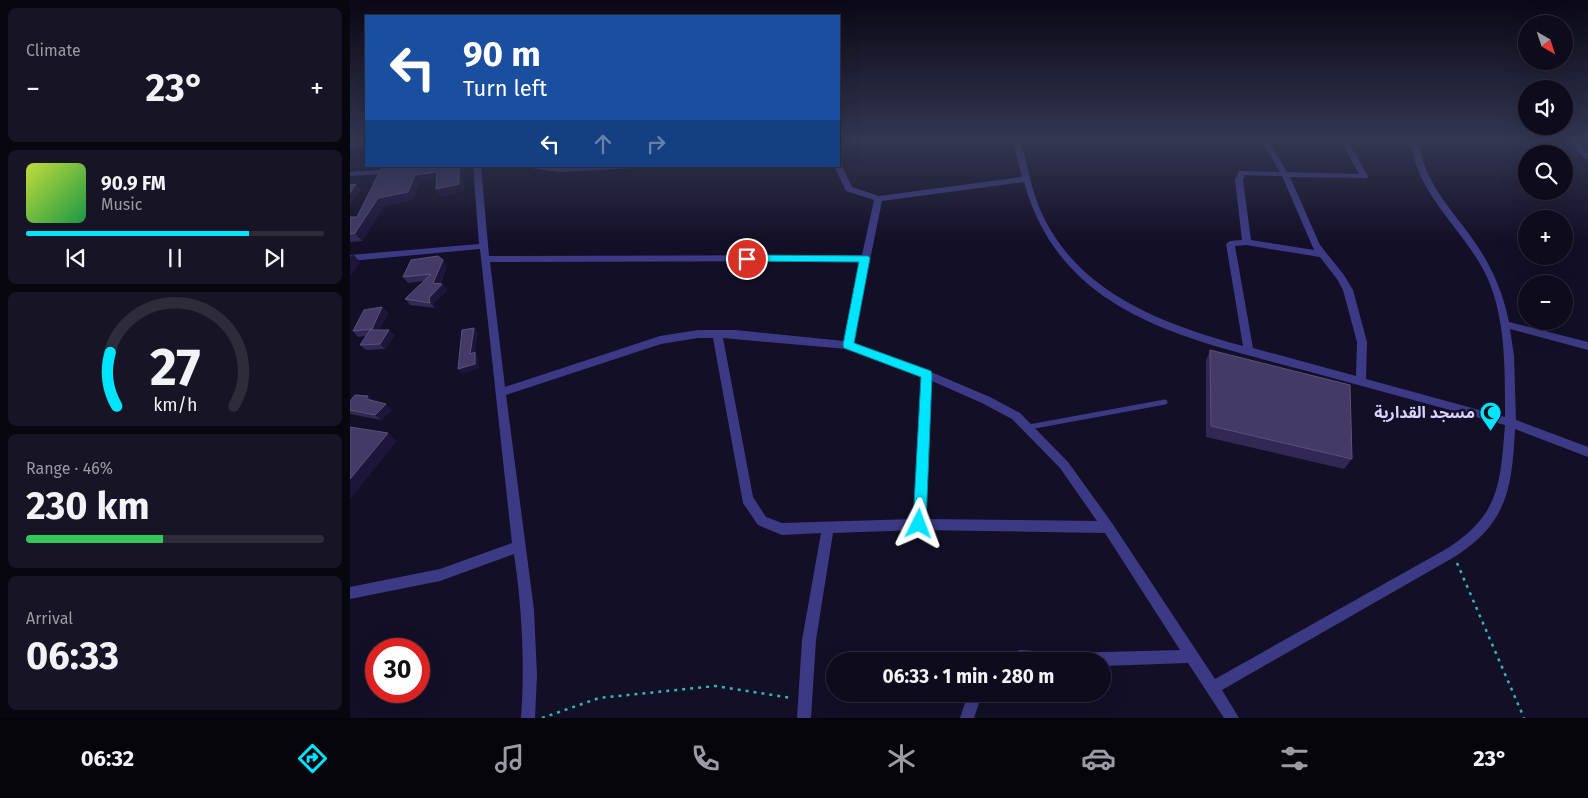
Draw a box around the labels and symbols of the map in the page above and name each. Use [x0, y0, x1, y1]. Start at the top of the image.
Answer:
north arrow [1518, 15, 1572, 70]
pin [726, 238, 768, 280]
mosque icon: مسجد القدارية [1479, 400, 1503, 431]
place label: مسجد القدارية [1374, 403, 1475, 422]
position arrow [892, 497, 944, 549]
speed limit sign: 30 [365, 638, 430, 703]

